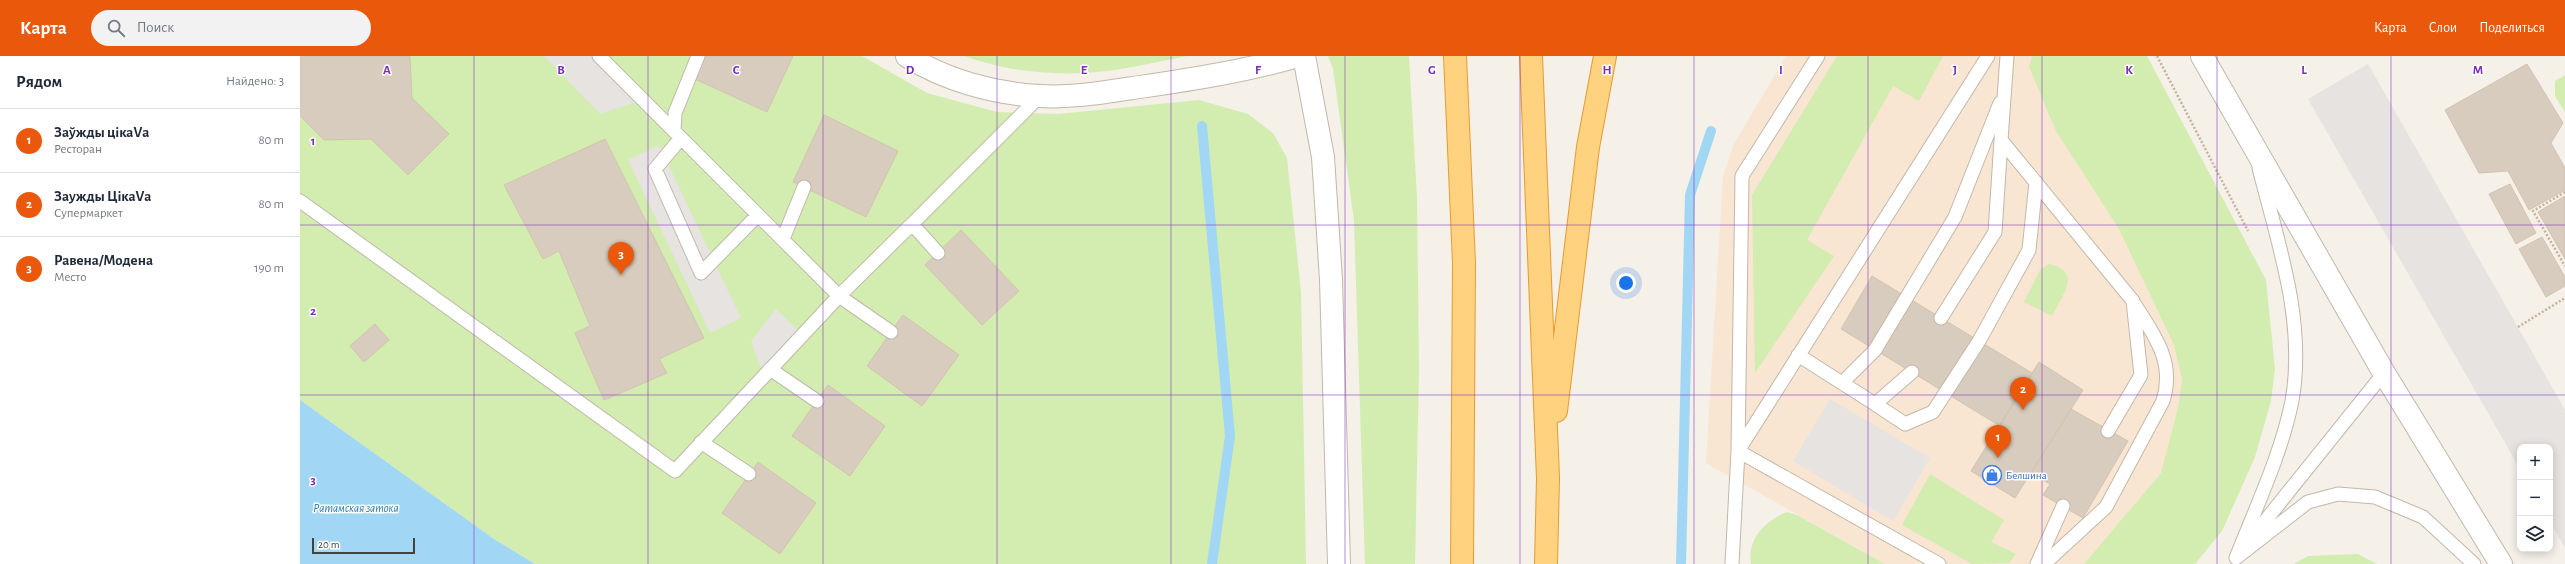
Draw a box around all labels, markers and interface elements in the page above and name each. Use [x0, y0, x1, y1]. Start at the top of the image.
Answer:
search box [91, 10, 371, 46]
icon: search [105, 17, 127, 39]
text: Карта [20, 19, 67, 38]
text: Поиск [137, 20, 174, 35]
text: Карта [2374, 21, 2407, 35]
text: Слои [2429, 21, 2457, 35]
text: Поделиться [2479, 21, 2545, 35]
text: A [383, 64, 391, 77]
text: B [557, 64, 565, 77]
text: C [733, 64, 740, 77]
text: D [906, 64, 915, 77]
text: E [1081, 64, 1088, 77]
text: F [1255, 64, 1262, 77]
text: G [1428, 64, 1436, 77]
text: H [1602, 64, 1612, 77]
text: I [1779, 64, 1783, 77]
text: J [1953, 64, 1957, 77]
text: K [2125, 64, 2133, 77]
text: L [2301, 64, 2307, 77]
text: M [2473, 64, 2483, 77]
text: Рядом [16, 73, 62, 90]
text: Найдено: 3 [226, 75, 284, 88]
text: Заўжды цікаVа [54, 125, 149, 140]
text: 1 [27, 134, 31, 147]
text: 80 m [258, 134, 284, 147]
text: 1 [311, 135, 315, 148]
text: Ресторан [54, 143, 102, 156]
text: Заужды ЦікаVа [54, 189, 151, 204]
text: 2 [26, 198, 32, 211]
text: 80 m [258, 198, 284, 211]
text: Супермаркет [54, 207, 123, 220]
pin: 3 [608, 242, 634, 275]
text: Равена/Модена [54, 253, 153, 268]
text: 3 [26, 262, 32, 275]
text: 190 m [254, 262, 284, 275]
text: Место [54, 271, 86, 284]
your location [1616, 273, 1636, 293]
text: 2 [310, 305, 316, 318]
pin: 2 [2010, 377, 2036, 410]
pin: 1 [1985, 425, 2011, 458]
map controls [2517, 444, 2553, 552]
button: + [2517, 444, 2553, 480]
shop icon: Белшина [1981, 464, 2003, 486]
place label: Белшина [2006, 470, 2047, 481]
text: 3 [310, 474, 316, 487]
button: − [2517, 480, 2553, 516]
water label: Ратамская затока [313, 502, 399, 514]
button: layers [2517, 516, 2553, 552]
scale bar [312, 536, 415, 555]
text: 20 m [318, 539, 339, 550]

